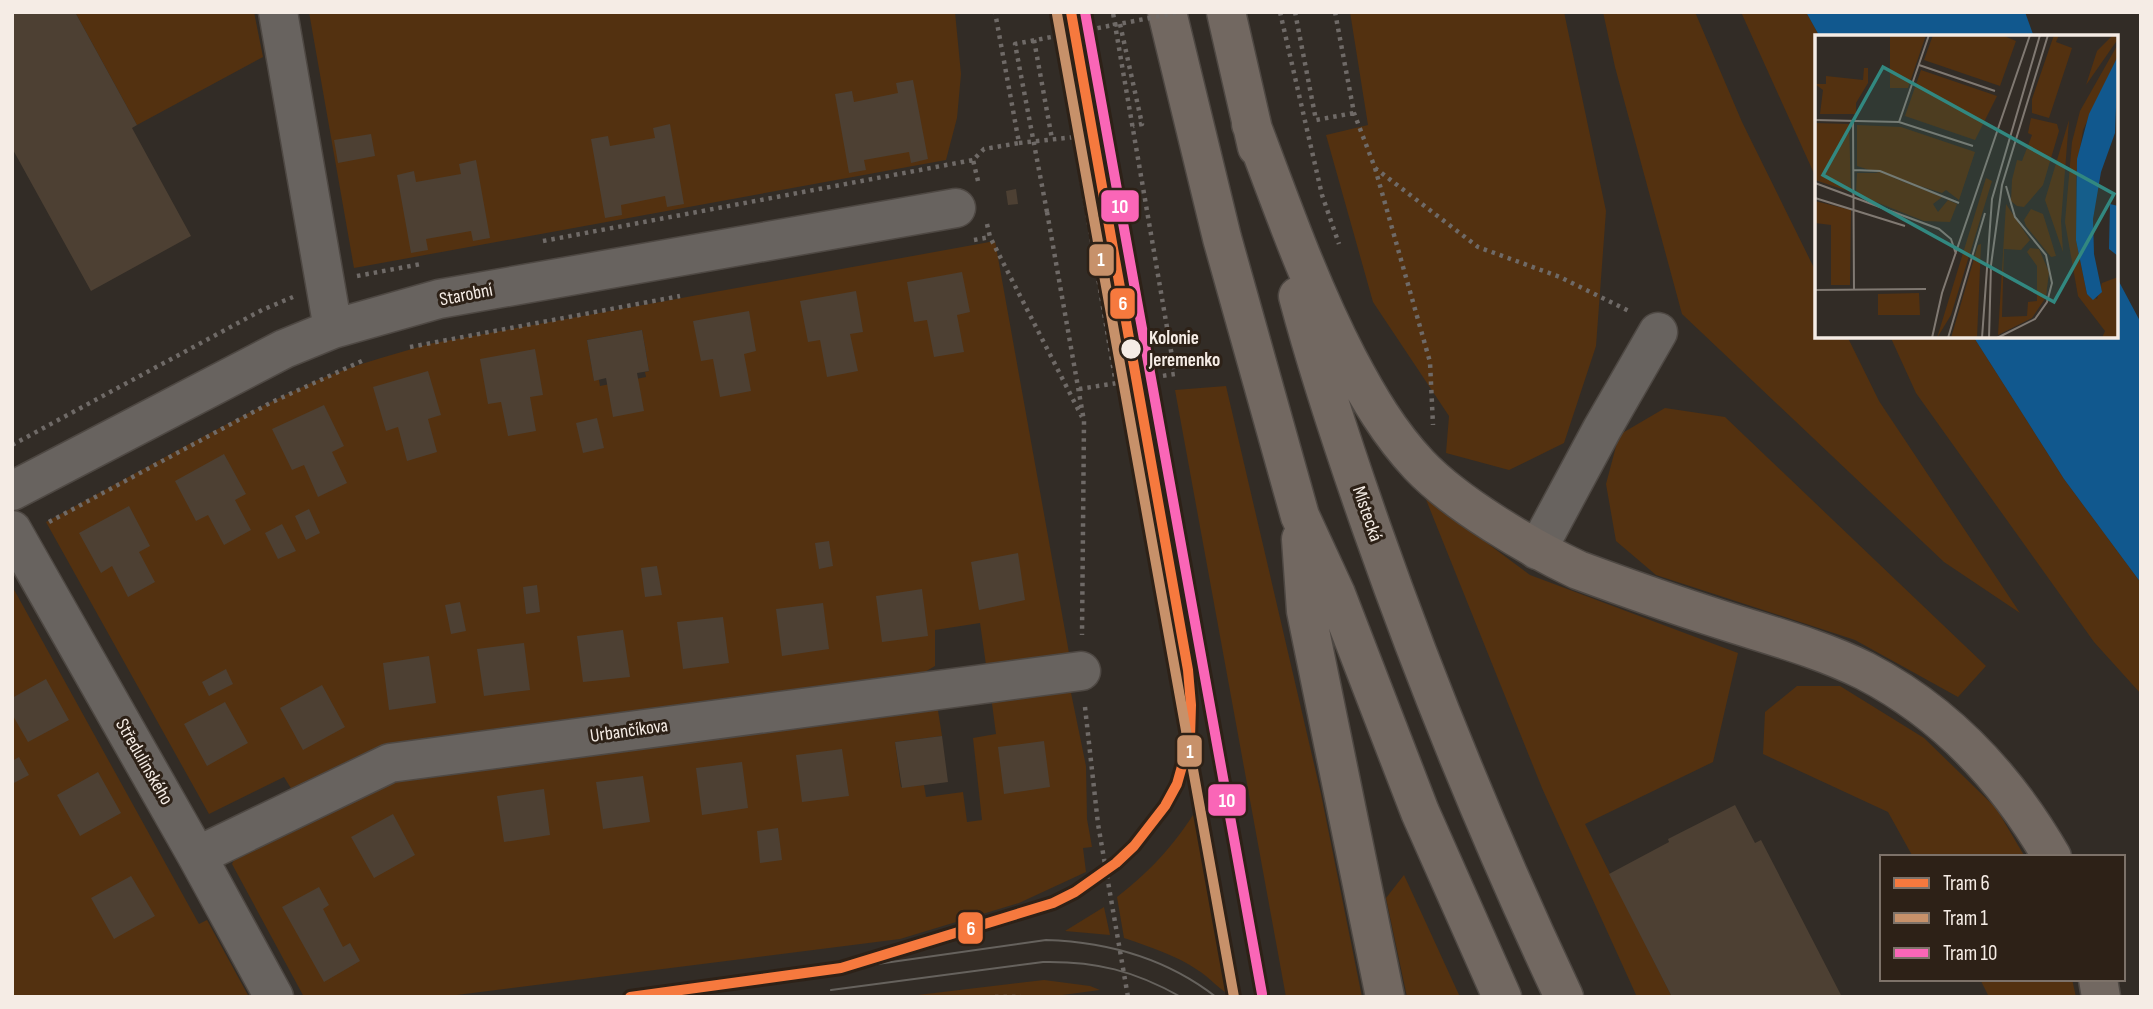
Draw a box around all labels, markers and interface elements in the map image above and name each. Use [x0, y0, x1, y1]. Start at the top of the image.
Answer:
inset map [1815, 35, 2118, 338]
line badge: 10 [1100, 189, 1140, 223]
text: 10 [1112, 196, 1128, 219]
line badge: 1 [1088, 243, 1115, 277]
text: 1 [1097, 249, 1105, 272]
street label: Starobní [437, 278, 495, 311]
line badge: 6 [1109, 287, 1136, 320]
text: 6 [1119, 293, 1128, 316]
place label: Kolonie Jeremenko [1148, 327, 1220, 372]
marker: Kolonie Jeremenko [1119, 337, 1143, 361]
street label: Místecká [1347, 483, 1387, 545]
street label: Urbančíkova [589, 714, 669, 748]
street label: Středulinského [110, 715, 178, 809]
line badge: 1 [1176, 734, 1203, 768]
text: 1 [1186, 741, 1194, 764]
line badge: 10 [1207, 783, 1247, 817]
text: 10 [1219, 790, 1235, 813]
legend [1880, 855, 2125, 981]
text: Tram 6 [1943, 871, 1990, 896]
text: Tram 1 [1943, 906, 1989, 931]
line badge: 6 [957, 911, 984, 945]
text: 6 [967, 918, 976, 941]
text: Tram 10 [1943, 941, 1997, 966]

